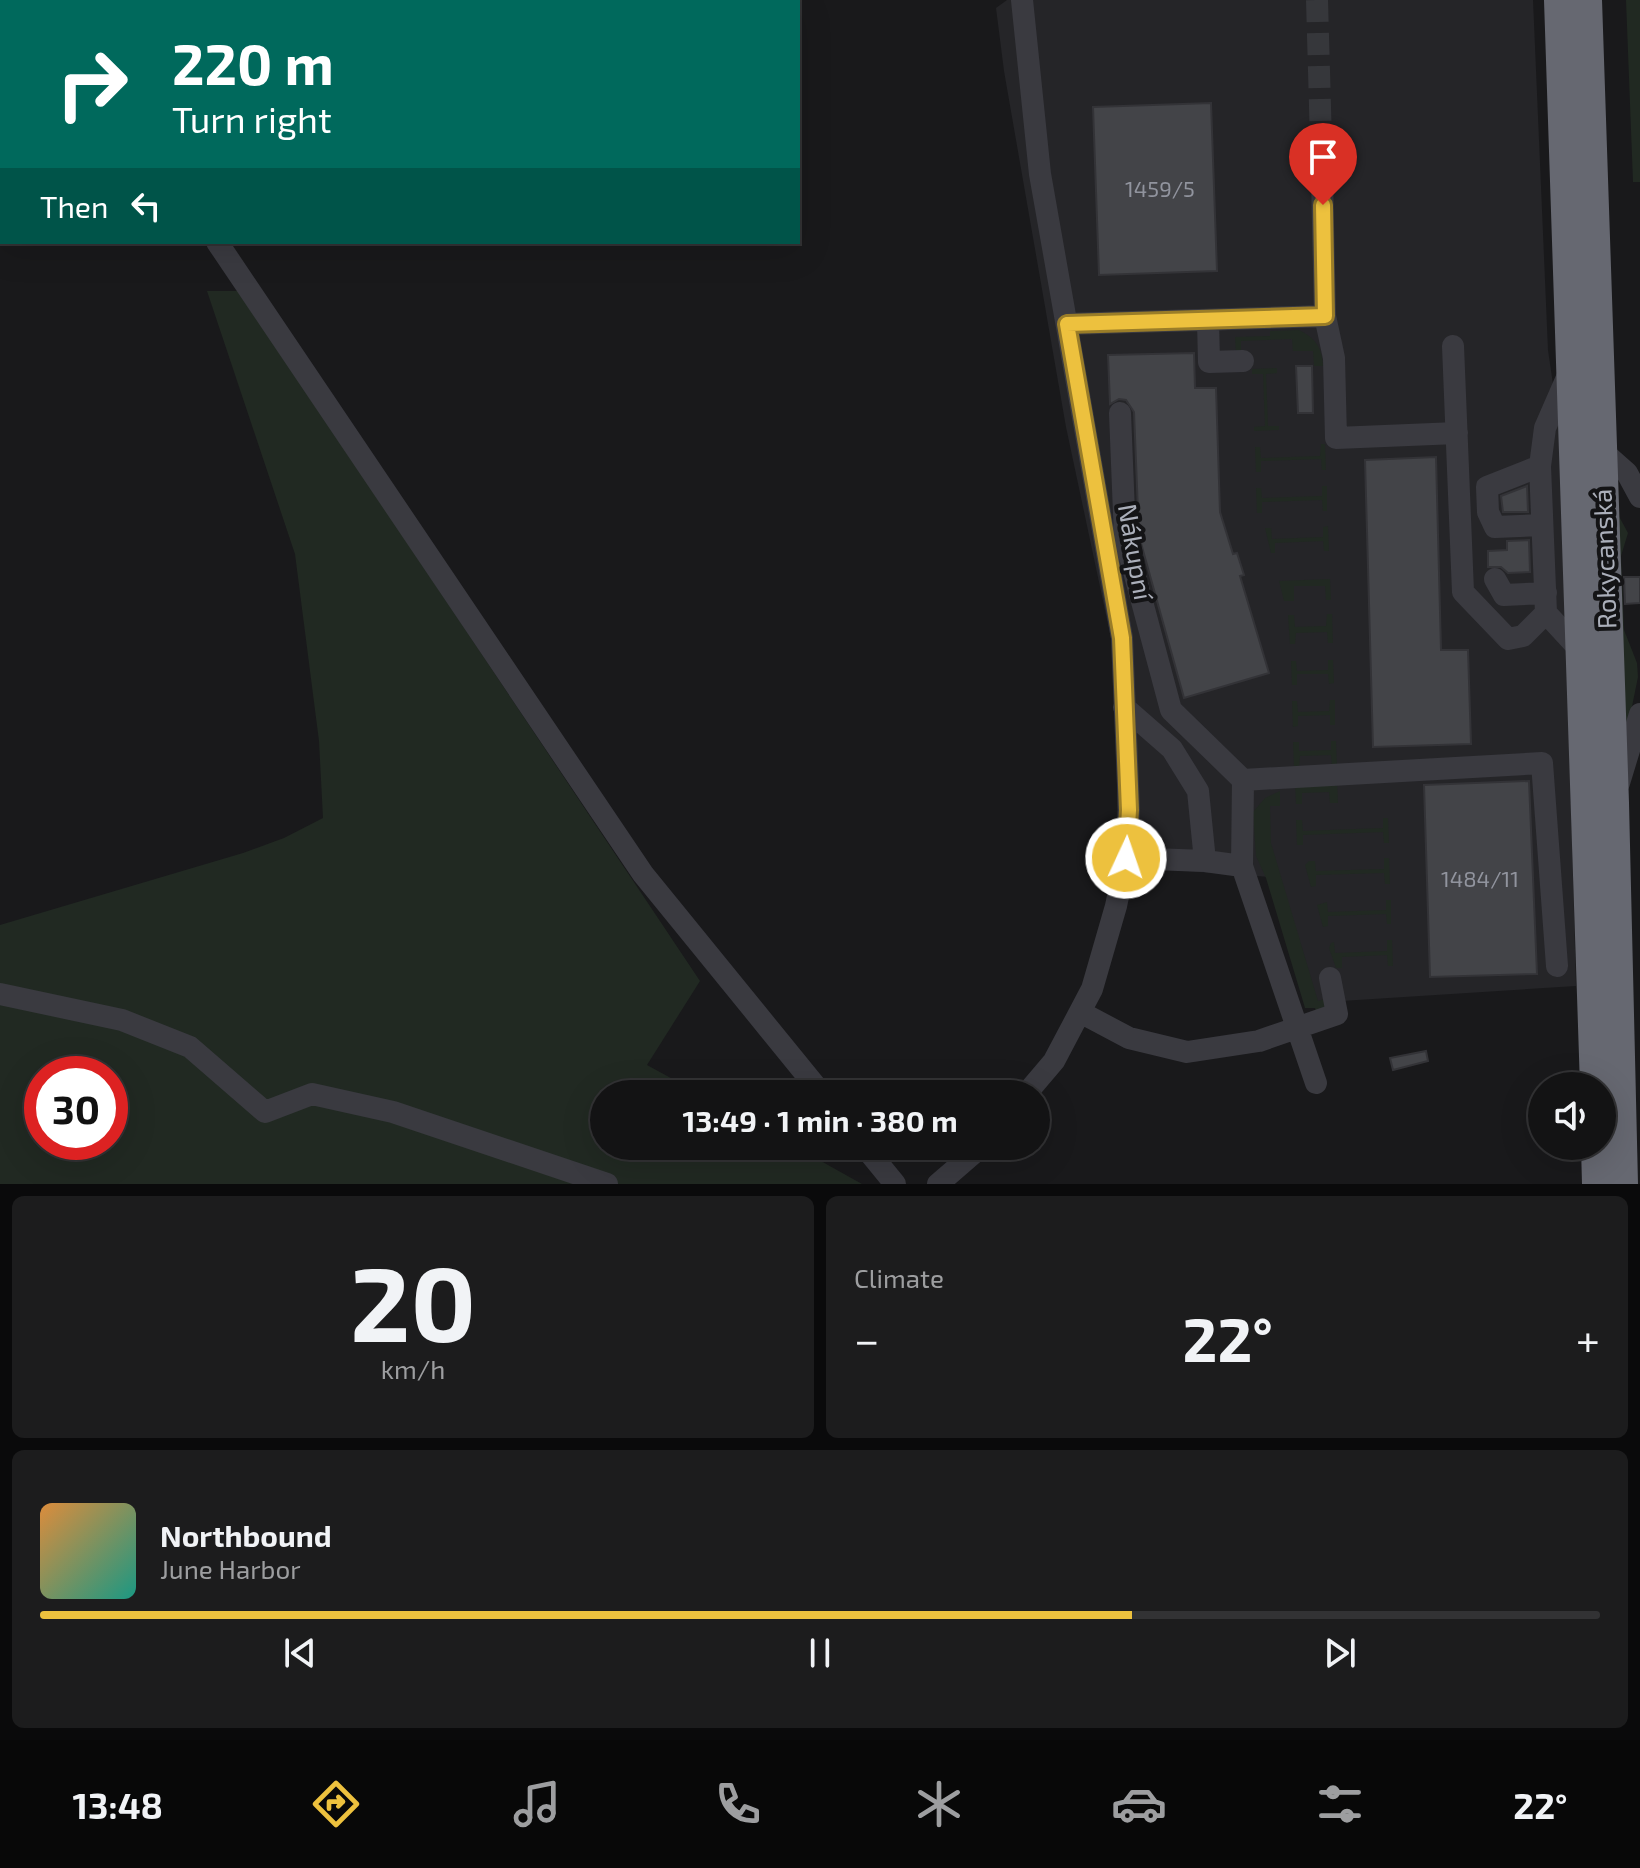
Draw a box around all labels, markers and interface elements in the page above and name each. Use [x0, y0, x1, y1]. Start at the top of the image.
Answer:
text: 220 m [172, 29, 334, 96]
icon: right [40, 32, 144, 136]
text: Turn right [172, 97, 332, 140]
pin [1289, 123, 1357, 205]
icon: arrive [1301, 135, 1345, 179]
house number: 1459/5 [1125, 175, 1195, 201]
icon: left [124, 184, 168, 228]
text: Then [40, 188, 108, 224]
street label: Rokycanská [1586, 488, 1621, 630]
street label: Nákupní [1113, 501, 1160, 604]
position arrow [1084, 816, 1168, 900]
house number: 1484/11 [1441, 865, 1519, 891]
speed limit sign: 30 [24, 1056, 128, 1160]
map controls [1528, 1072, 1616, 1160]
button: sound [1528, 1072, 1616, 1160]
text: 13:49 · 1 min · 380 m [682, 1102, 958, 1138]
text: 20 [350, 1238, 476, 1363]
text: Climate [854, 1262, 944, 1293]
text: 22° [1183, 1302, 1273, 1374]
text: − [854, 1312, 880, 1365]
text: + [1576, 1312, 1600, 1365]
text: km/h [381, 1353, 445, 1384]
text: Northbound [160, 1517, 332, 1553]
text: June Harbor [160, 1553, 301, 1584]
icon: previous [278, 1631, 322, 1675]
icon: pause [798, 1631, 842, 1675]
icon: next [1318, 1631, 1362, 1675]
icon: directions [308, 1776, 364, 1832]
icon: music [509, 1776, 565, 1832]
icon: phone [710, 1776, 766, 1832]
icon: climate [911, 1776, 967, 1832]
icon: car [1111, 1776, 1167, 1832]
icon: filters [1312, 1776, 1368, 1832]
text: 13:48 [72, 1783, 163, 1826]
text: 22° [1513, 1783, 1567, 1826]

